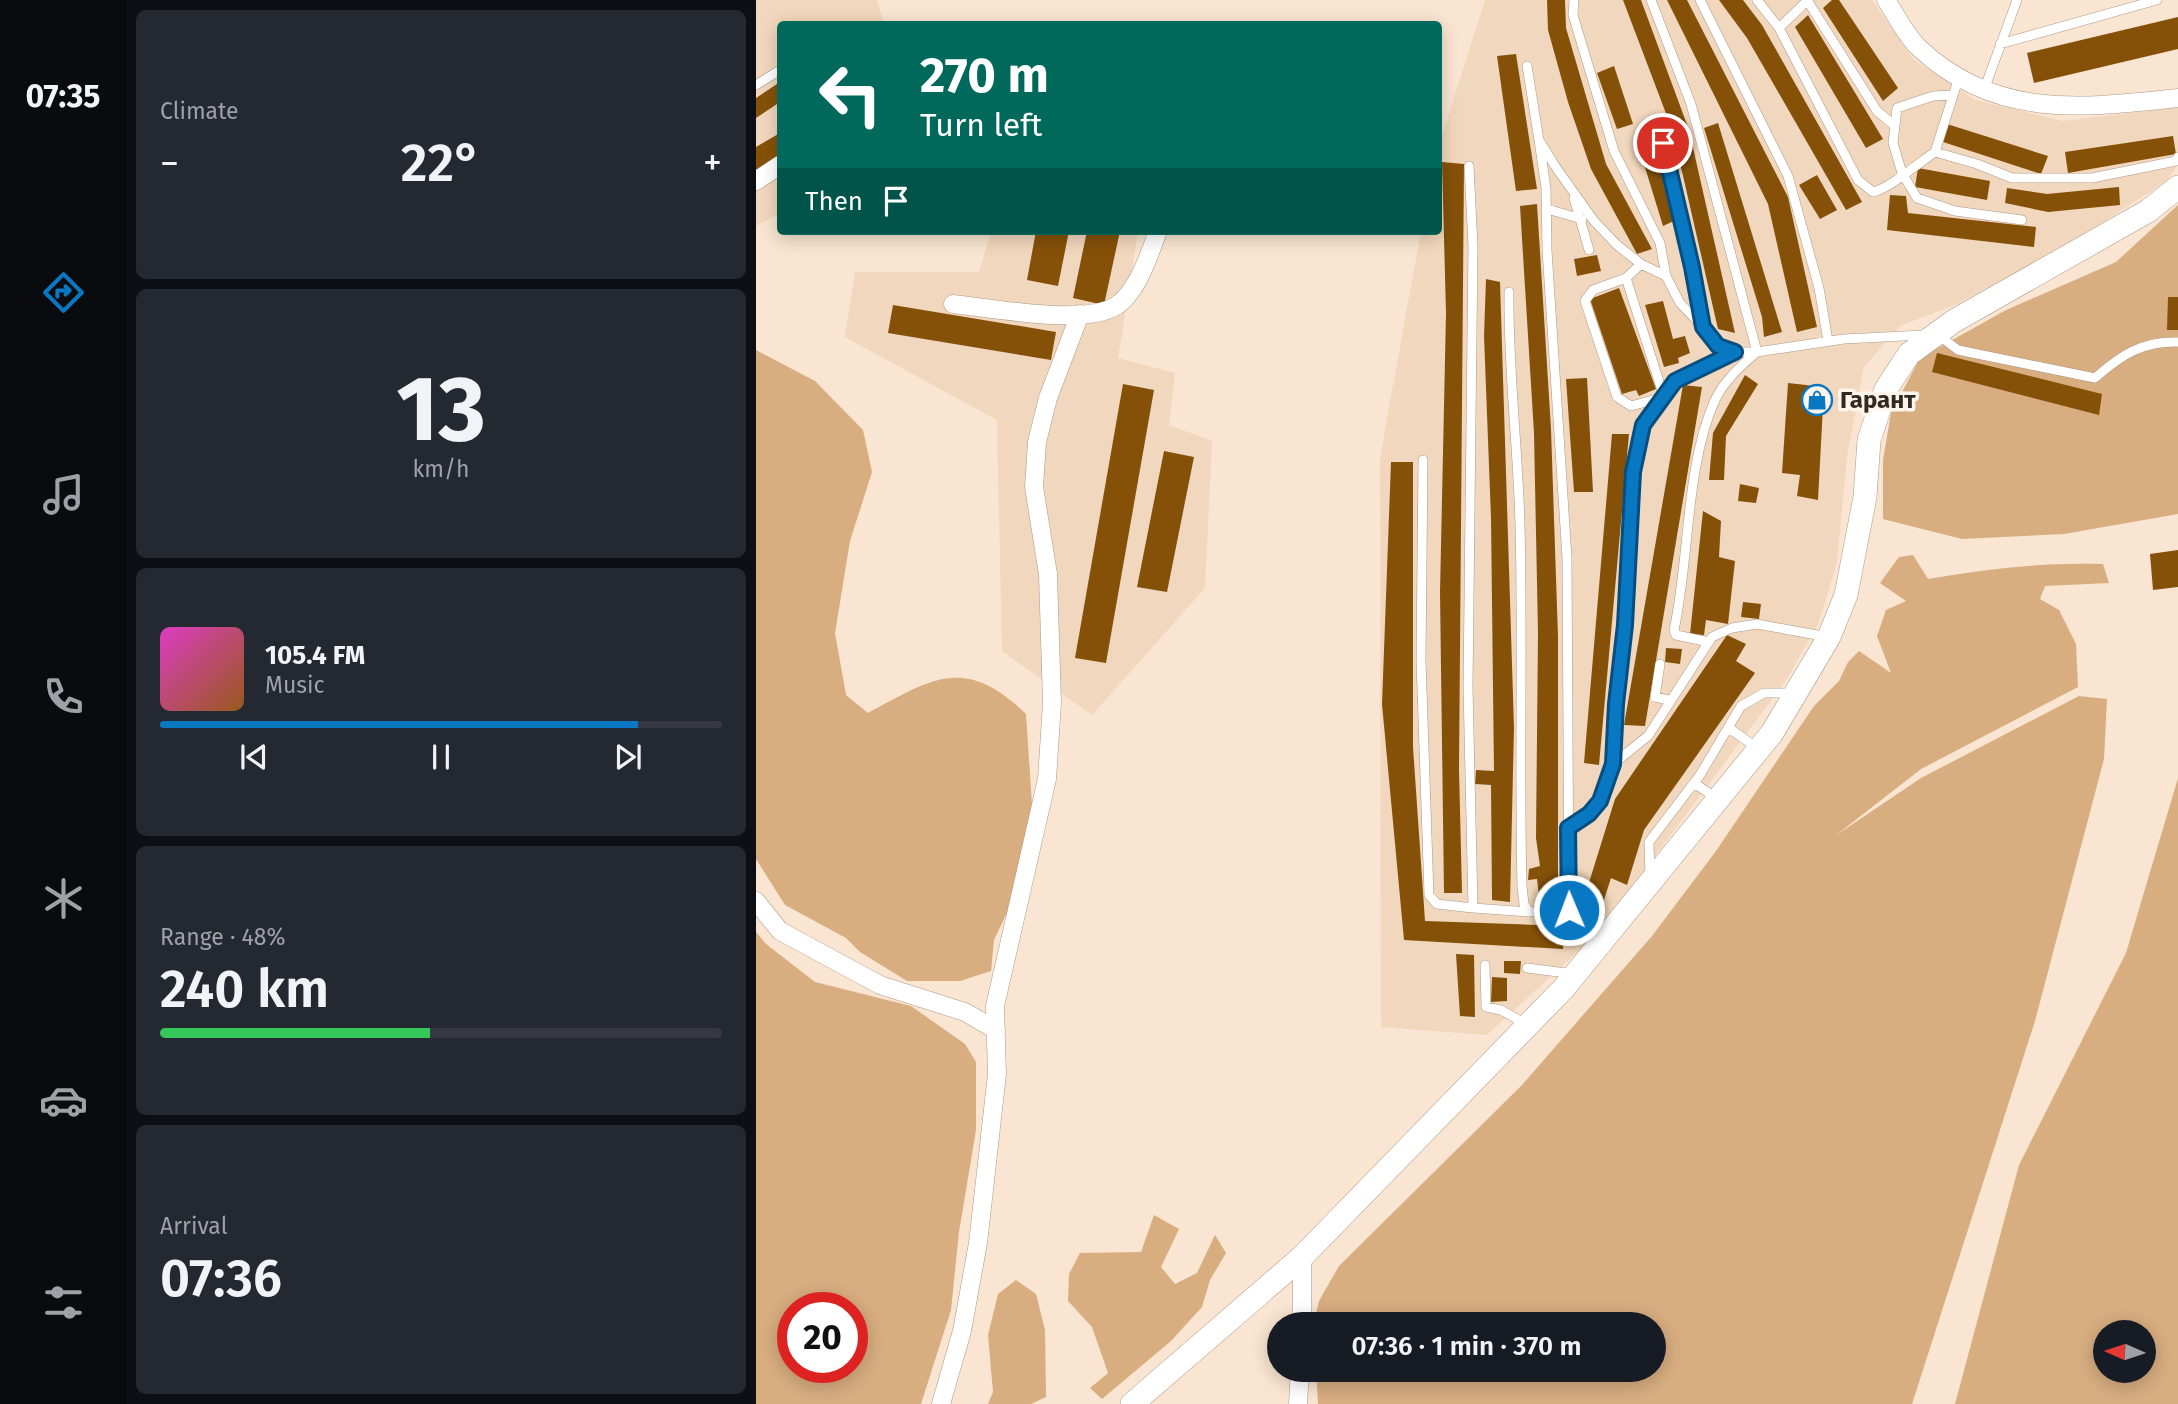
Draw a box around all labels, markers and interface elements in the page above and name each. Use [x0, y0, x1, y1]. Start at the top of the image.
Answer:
text: 270 m [920, 46, 1049, 105]
icon: left [805, 49, 896, 140]
text: 07:35 [25, 77, 101, 115]
text: Climate [160, 97, 239, 125]
text: Turn left [920, 106, 1042, 144]
pin [1633, 113, 1693, 173]
icon: arrive [1644, 124, 1682, 162]
text: 22° [401, 132, 481, 195]
text: − [160, 140, 179, 186]
text: + [703, 140, 722, 186]
icon: arrive [877, 182, 915, 220]
text: Then [805, 186, 863, 217]
icon: directions [39, 268, 88, 317]
text: 13 [396, 355, 486, 464]
shop icon: Гарант [1800, 383, 1834, 417]
place label: Гарант [1840, 386, 1916, 414]
text: km/h [413, 455, 469, 483]
icon: music [39, 470, 88, 519]
text: 105.4 FM [265, 640, 365, 671]
text: Music [265, 671, 325, 699]
icon: phone [39, 672, 88, 721]
icon: previous [235, 738, 273, 776]
icon: pause [422, 738, 460, 776]
icon: next [609, 738, 647, 776]
position arrow [1532, 873, 1606, 947]
icon: climate [39, 874, 88, 923]
text: Range · 48% [160, 923, 285, 951]
text: 240 km [160, 958, 329, 1021]
icon: car [39, 1076, 88, 1125]
text: Arrival [160, 1212, 227, 1240]
text: 07:36 [160, 1247, 282, 1310]
icon: filters [39, 1278, 88, 1327]
speed limit sign: 20 [777, 1292, 868, 1383]
north arrow [2093, 1320, 2156, 1382]
map controls [2093, 1320, 2156, 1383]
text: 07:36 · 1 min · 370 m [1352, 1331, 1581, 1362]

